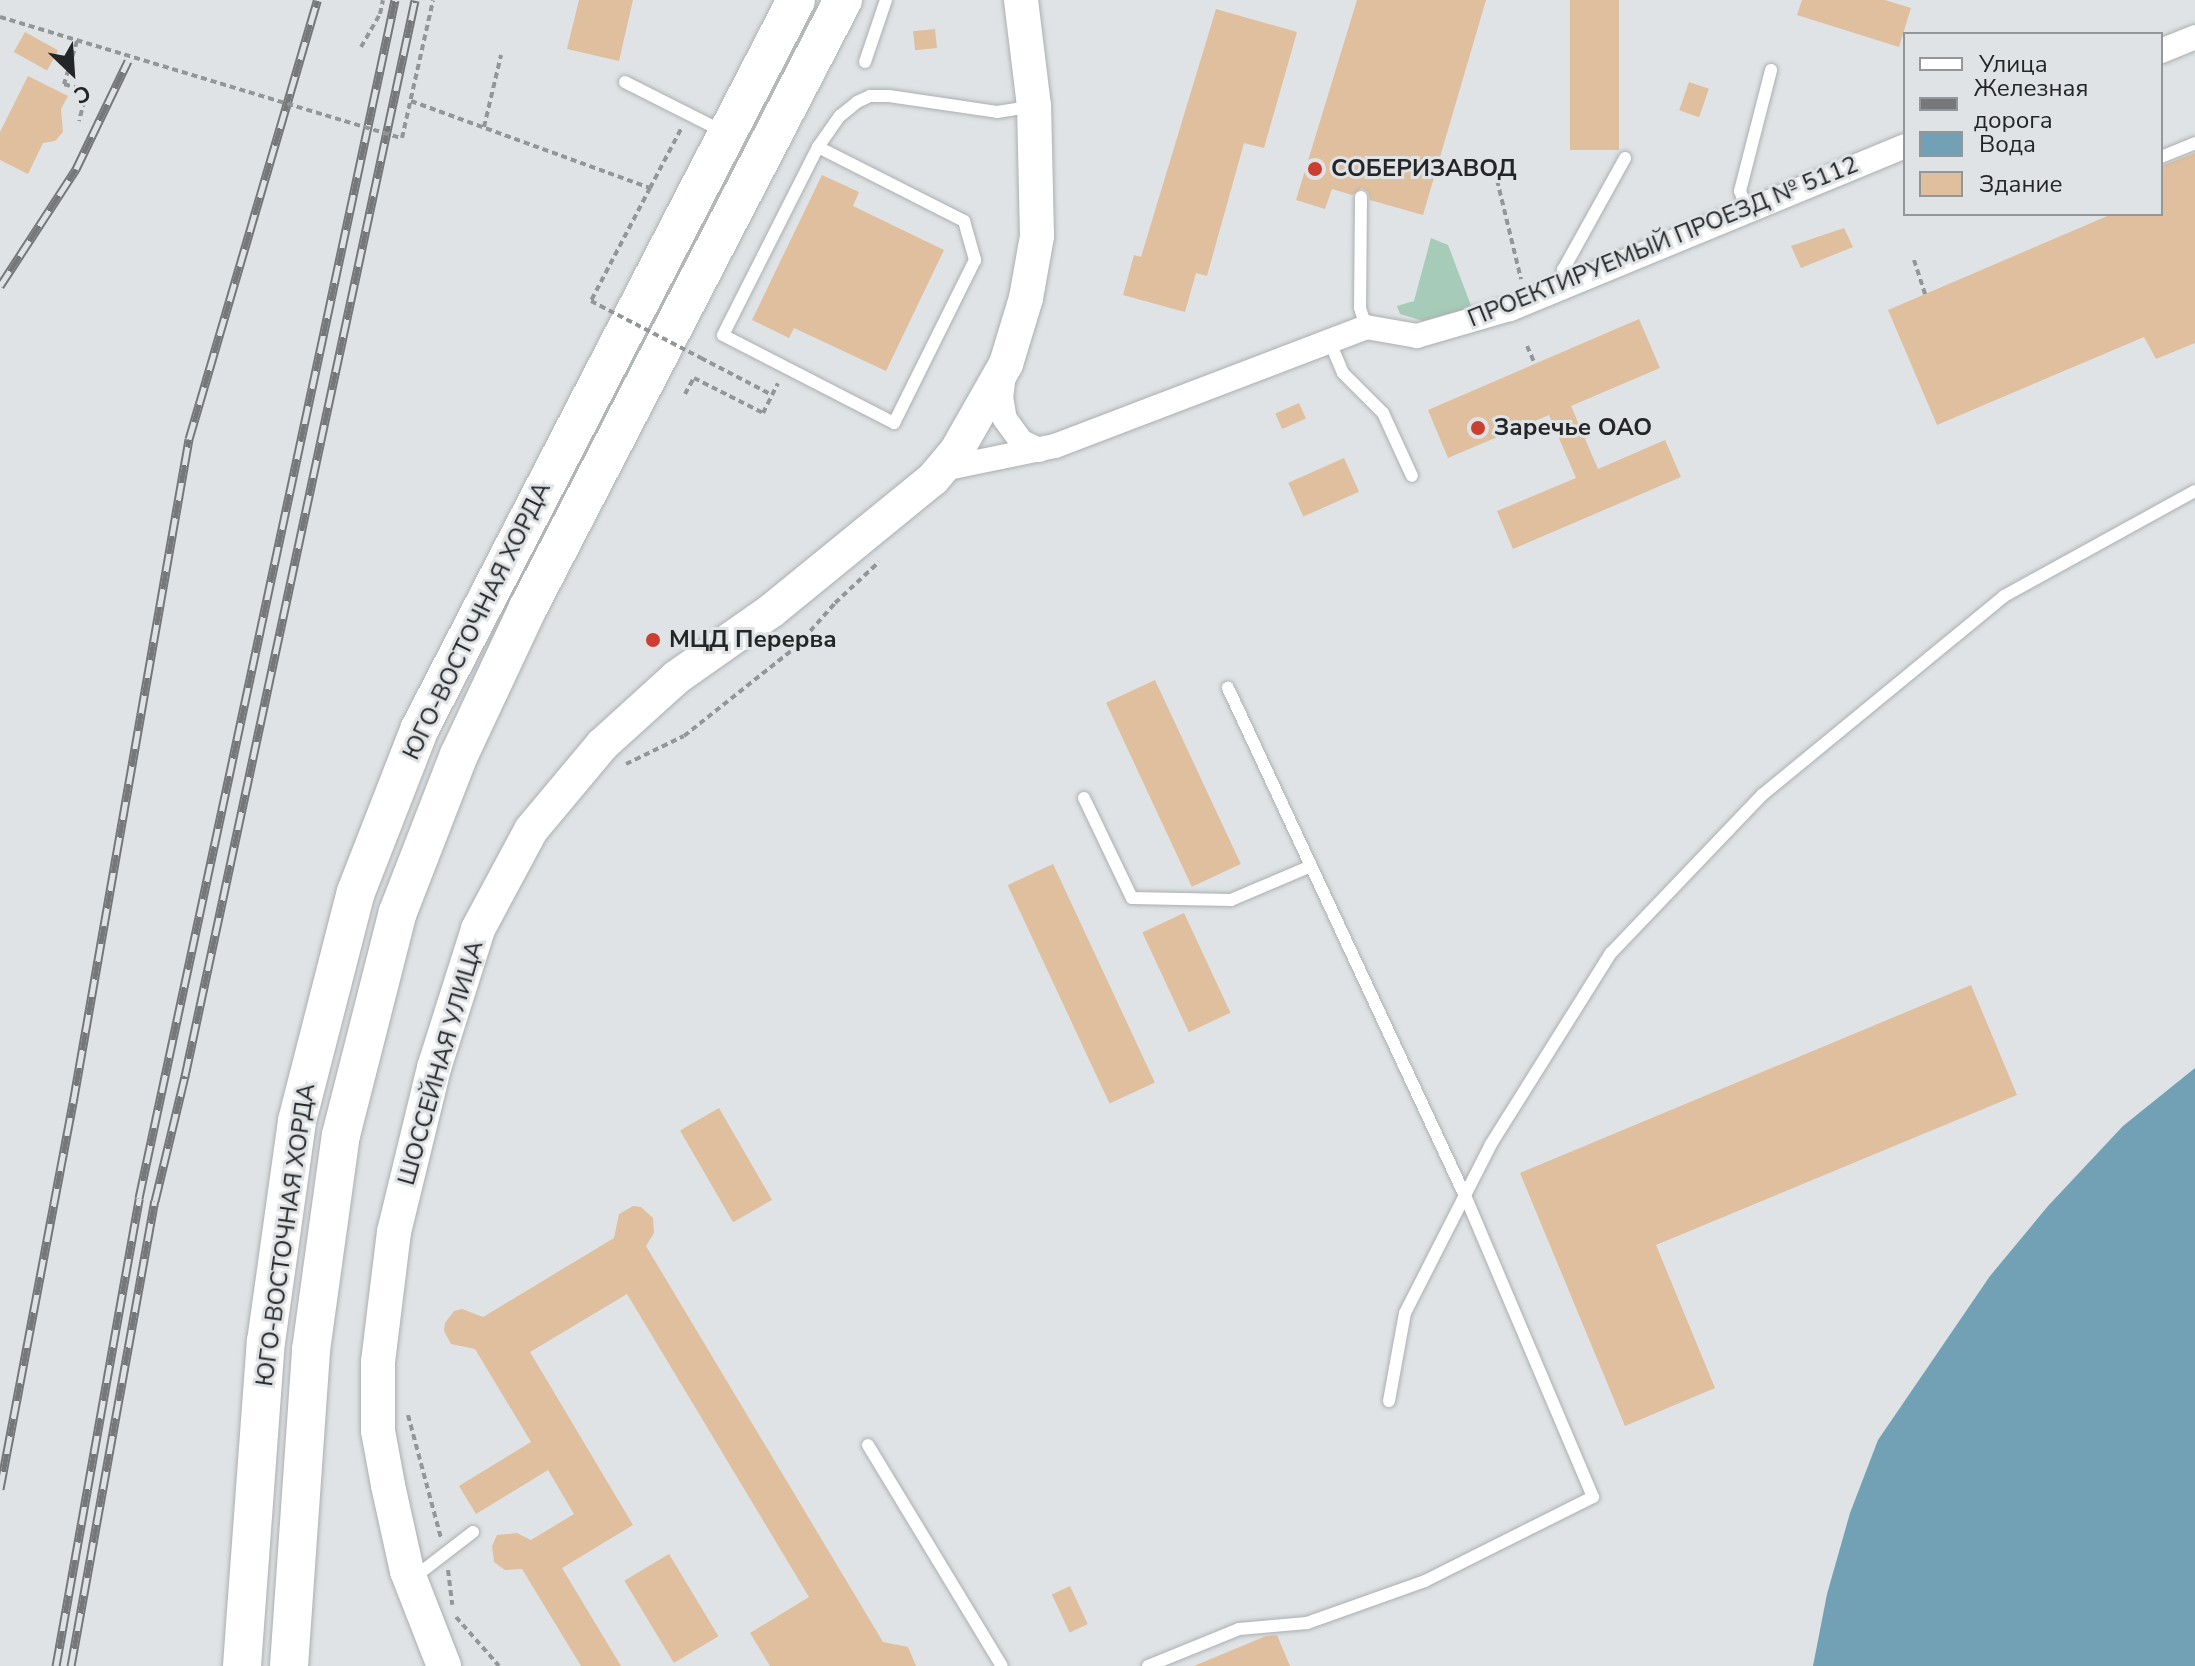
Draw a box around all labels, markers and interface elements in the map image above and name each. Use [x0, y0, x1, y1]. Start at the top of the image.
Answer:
north arrow [32, 32, 112, 112]
legend [1903, 32, 2163, 216]
text: Улица [1979, 48, 2048, 80]
text: Железная дорога [1974, 72, 2088, 136]
text: С [69, 77, 95, 111]
text: Вода [1979, 128, 2036, 160]
street label: ПРОЕКТИРУЕМЫЙ ПРОЕЗД № 5112 [1464, 150, 1862, 334]
place label: СОБЕРИЗАВОД [1331, 155, 1517, 183]
marker: СОБЕРИЗАВОД [1306, 160, 1324, 178]
text: Здание [1979, 168, 2063, 200]
place label: Заречье ОАО [1494, 414, 1652, 442]
marker: Заречье ОАО [1469, 419, 1487, 437]
street label: ЮГО-ВОСТОЧНАЯ ХОРДА [397, 477, 557, 765]
place label: МЦД Перерва [669, 626, 837, 654]
marker: МЦД Перерва [644, 631, 662, 649]
street label: ШОССЕЙНАЯ УЛИЦА [392, 937, 490, 1189]
street label: ЮГО-ВОСТОЧНАЯ ХОРДА [250, 1082, 322, 1388]

